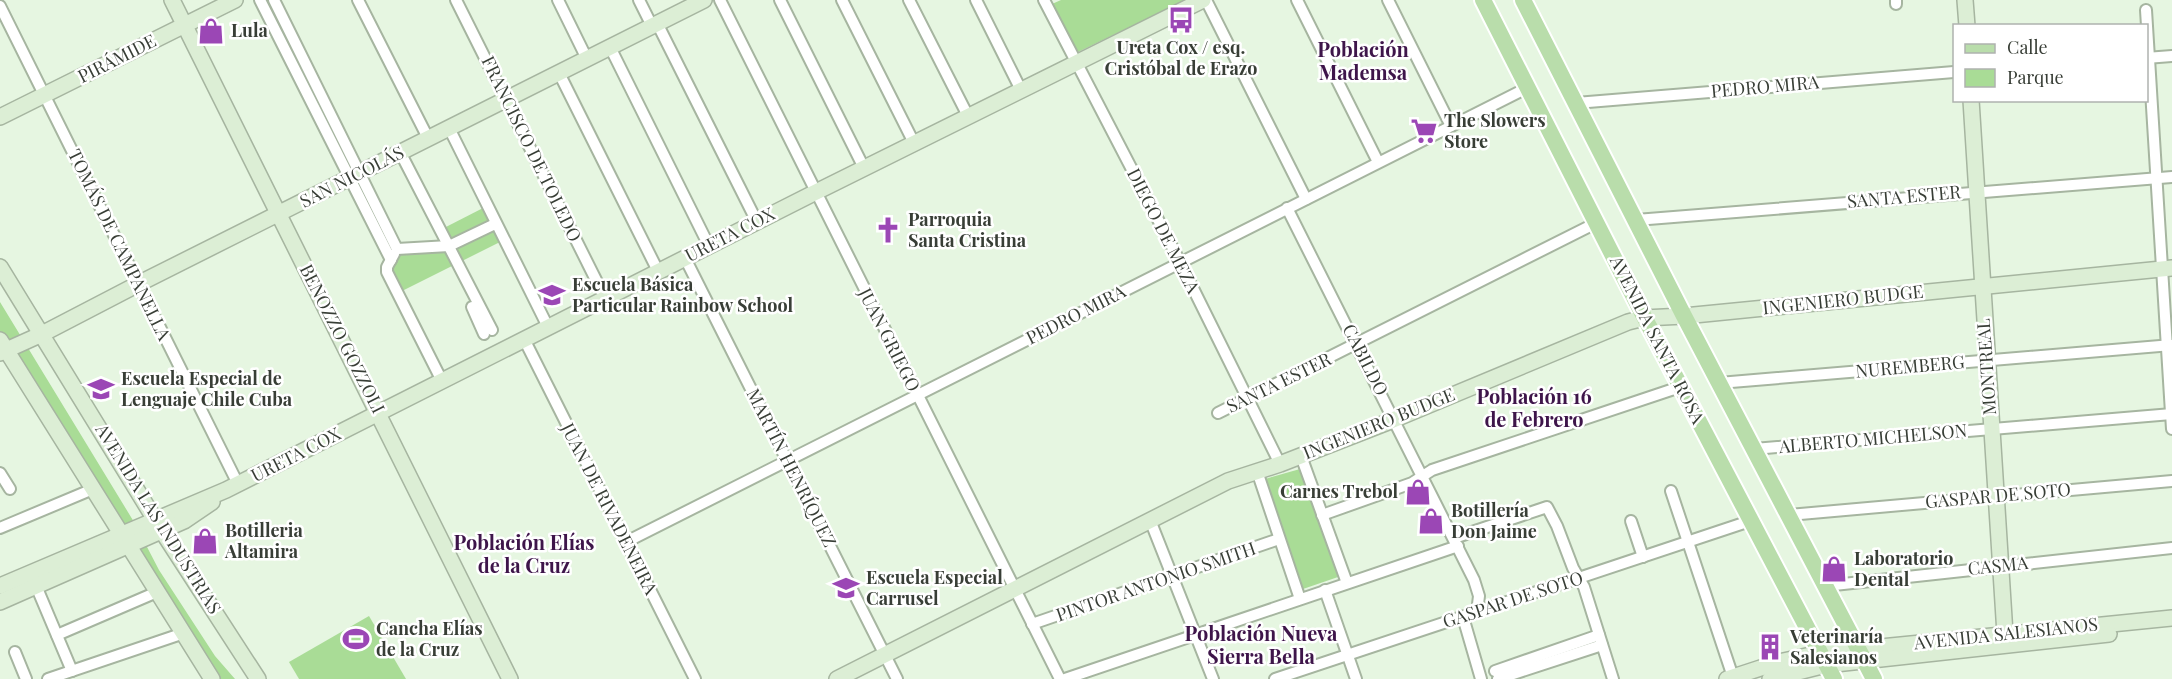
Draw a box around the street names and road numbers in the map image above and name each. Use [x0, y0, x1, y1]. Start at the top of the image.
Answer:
street label: PIRÁMIDE [73, 28, 160, 88]
street label: FRANCISCO DE TOLEDO [476, 52, 587, 246]
street label: PEDRO MIRA [1710, 69, 1821, 103]
street label: SAN NICOLÁS [295, 140, 408, 213]
street label: TOMÁS DE CAMPANELLA [63, 145, 177, 345]
street label: DIEGO DE MEZA [1122, 164, 1206, 298]
street label: SANTA ESTER [1846, 179, 1962, 213]
street label: URETA COX [681, 201, 779, 267]
street label: AVENIDA SANTA ROSA [1605, 251, 1711, 428]
street label: BENOZZO GOZZOLI [295, 260, 391, 417]
street label: PEDRO MIRA [1022, 278, 1130, 349]
street label: INGENIERO BUDGE [1761, 279, 1925, 319]
street label: JUAN GRIEGO [853, 283, 926, 395]
street label: MONTREAL [1971, 318, 2001, 416]
street label: CABILDO [1338, 320, 1394, 400]
street label: SANTA ESTER [1222, 346, 1335, 418]
street label: NUREMBERG [1854, 349, 1966, 383]
street label: INGENIERO BUDGE [1299, 382, 1458, 464]
street label: MARTÍN HENRÍQUEZ [742, 384, 842, 551]
street label: AVENIDA LAS INDUSTRIAS [90, 418, 227, 618]
street label: JUAN DE RIVADENEIRA [556, 418, 664, 599]
street label: ALBERTO MICHELSON [1777, 418, 1968, 458]
street label: URETA COX [247, 421, 345, 487]
street label: GASPAR DE SOTO [1924, 477, 2072, 513]
street label: PINTOR ANTONIO SMITH [1053, 536, 1259, 627]
street label: CASMA [1967, 550, 2030, 580]
street label: GASPAR DE SOTO [1439, 565, 1586, 633]
street label: AVENIDA SALESIANOS [1912, 611, 2099, 655]

